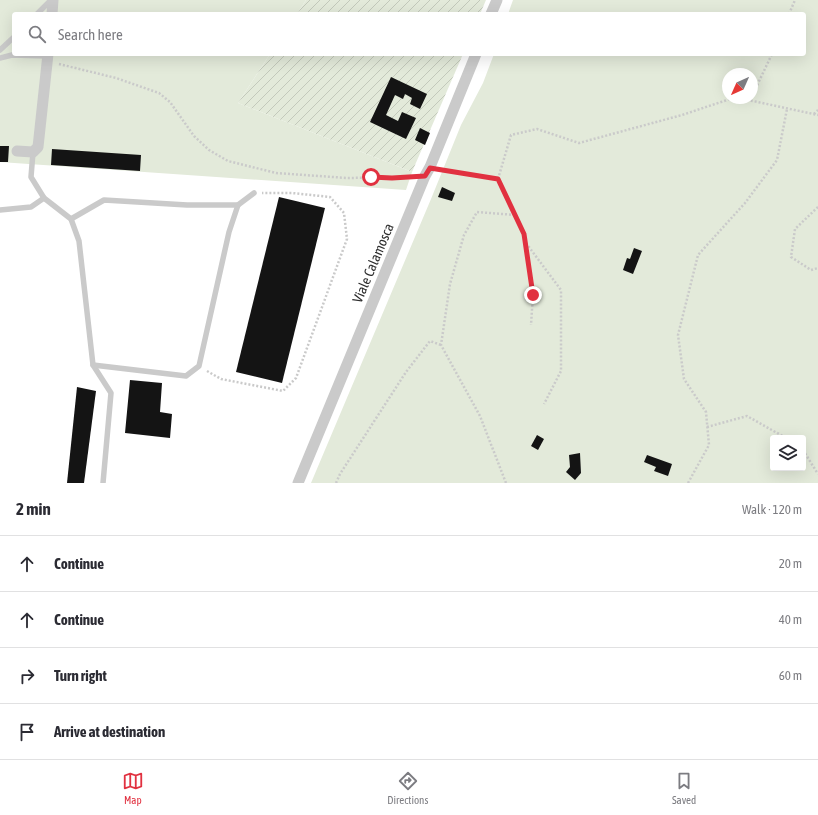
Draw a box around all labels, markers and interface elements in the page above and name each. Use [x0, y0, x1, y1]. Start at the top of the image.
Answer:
search box [12, 12, 806, 56]
icon: search [26, 23, 48, 45]
text: Search here [58, 26, 123, 43]
north arrow [722, 68, 758, 104]
route start [362, 168, 380, 186]
street label: Viale Calamosca [349, 221, 397, 305]
route end [524, 286, 542, 304]
map controls [770, 435, 806, 471]
button: layers [770, 435, 806, 471]
text: 2 min [16, 499, 51, 519]
text: Walk · 120 m [742, 502, 802, 517]
icon: ahead [16, 553, 38, 575]
text: Continue [54, 555, 104, 572]
text: 20 m [779, 556, 802, 571]
icon: ahead [16, 609, 38, 631]
text: Continue [54, 611, 104, 628]
text: 40 m [779, 612, 802, 627]
icon: right [16, 665, 38, 687]
text: Turn right [54, 667, 107, 684]
text: 60 m [779, 668, 802, 683]
icon: arrive [16, 721, 38, 743]
text: Arrive at destination [54, 723, 165, 740]
tab: Map [122, 770, 144, 806]
tab: Directions [387, 770, 428, 806]
tab: Saved [672, 770, 696, 806]

